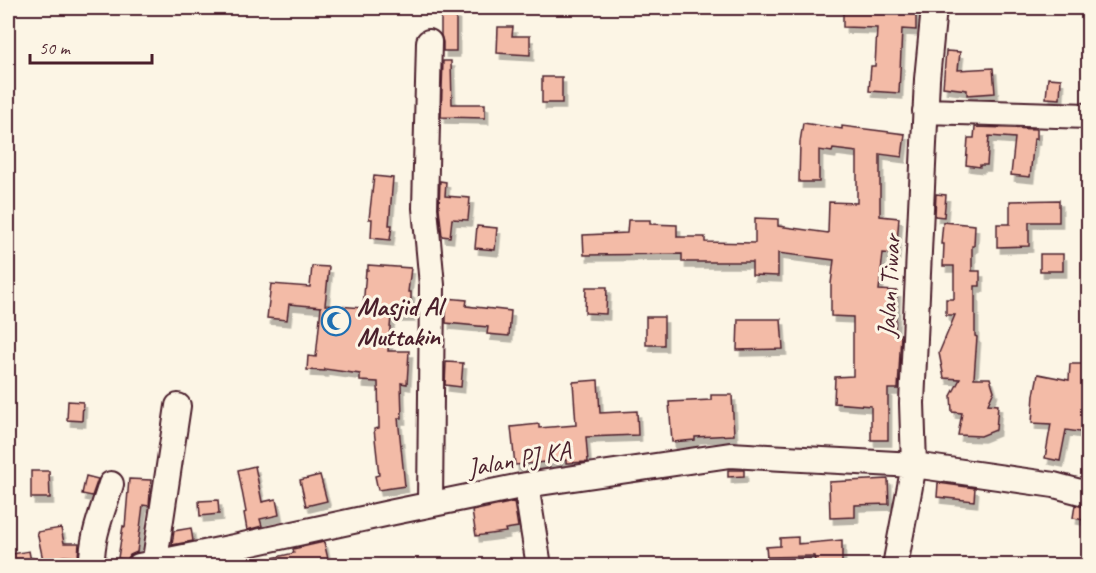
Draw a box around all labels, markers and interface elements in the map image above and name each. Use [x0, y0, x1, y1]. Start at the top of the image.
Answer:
scale bar [30, 27, 152, 65]
text: 50 m [39, 37, 72, 59]
street label: Jalan Tiwar [870, 231, 908, 340]
place label: Masjid Al Muttakin [357, 290, 447, 353]
mosque icon: Masjid Al Muttakin [320, 305, 352, 337]
street label: Jalan PJ KA [463, 433, 575, 485]

